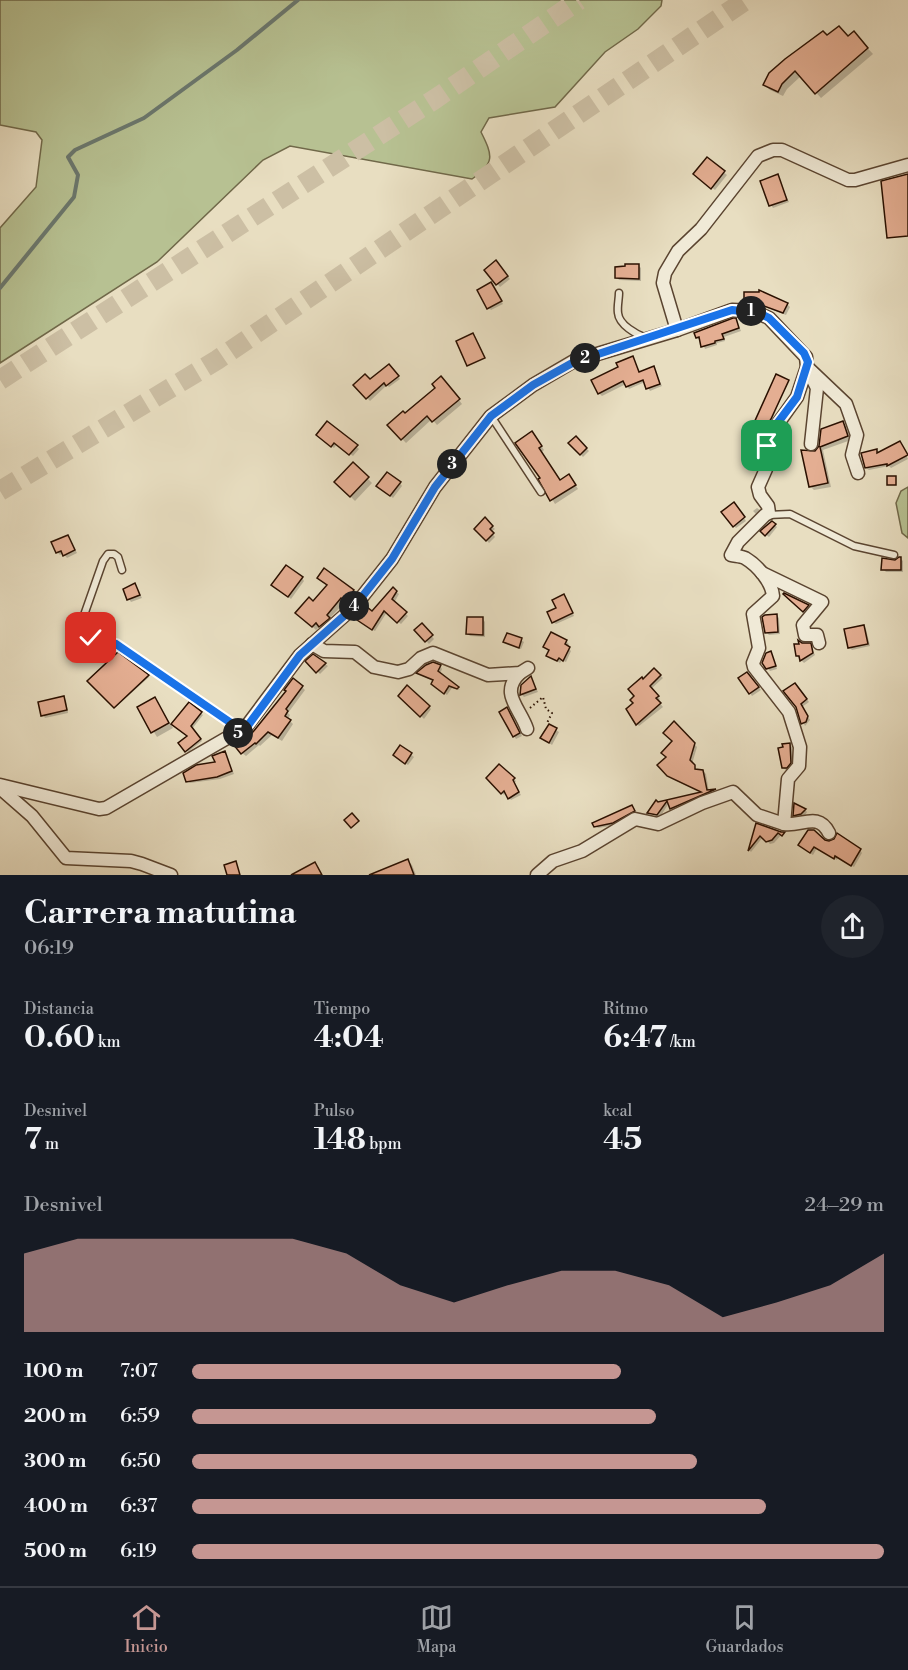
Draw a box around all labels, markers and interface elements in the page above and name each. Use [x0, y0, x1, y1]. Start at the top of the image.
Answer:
pin: 1 [736, 296, 766, 326]
text: 1 [747, 301, 755, 321]
pin: 2 [570, 343, 600, 373]
text: 2 [580, 348, 590, 368]
pin [741, 420, 792, 471]
icon: arrive [750, 429, 783, 462]
pin: 3 [437, 449, 467, 479]
text: 3 [447, 454, 457, 474]
pin: 4 [339, 591, 369, 621]
text: 4 [349, 596, 359, 616]
pin [65, 612, 116, 663]
icon: check [74, 621, 107, 654]
pin: 5 [223, 718, 253, 748]
text: 5 [233, 723, 243, 743]
text: Carrera matutina [24, 893, 296, 934]
button: share [821, 895, 884, 958]
text: 06:19 [24, 936, 74, 961]
text: Distancia [24, 999, 94, 1019]
text: Tiempo [314, 999, 370, 1019]
text: Ritmo [603, 999, 648, 1019]
text: 0.60 [24, 1019, 95, 1057]
text: 4:04 [314, 1019, 384, 1057]
text: 6:47 [603, 1019, 667, 1057]
text: km [95, 1032, 120, 1052]
text: /km [667, 1032, 696, 1052]
text: Desnivel [24, 1101, 87, 1121]
text: Pulso [314, 1101, 355, 1121]
text: kcal [603, 1101, 632, 1121]
text: 7 [24, 1121, 42, 1159]
text: 148 [314, 1121, 366, 1159]
text: 45 [603, 1121, 642, 1159]
text: m [42, 1134, 59, 1154]
text: bpm [366, 1134, 402, 1154]
text: Desnivel [24, 1193, 103, 1218]
text: 24–29 m [805, 1193, 884, 1218]
text: 100 m [24, 1359, 83, 1384]
text: 7:07 [120, 1359, 158, 1384]
text: 200 m [24, 1404, 87, 1429]
text: 6:59 [120, 1404, 160, 1429]
text: 300 m [24, 1449, 87, 1474]
text: 6:50 [120, 1449, 161, 1474]
text: 400 m [24, 1494, 88, 1519]
text: 6:37 [120, 1494, 157, 1519]
text: 500 m [24, 1539, 87, 1564]
text: 6:19 [120, 1539, 157, 1564]
tab: Inicio [125, 1601, 168, 1657]
tab: Mapa [417, 1601, 456, 1657]
tab: Guardados [705, 1601, 783, 1657]

